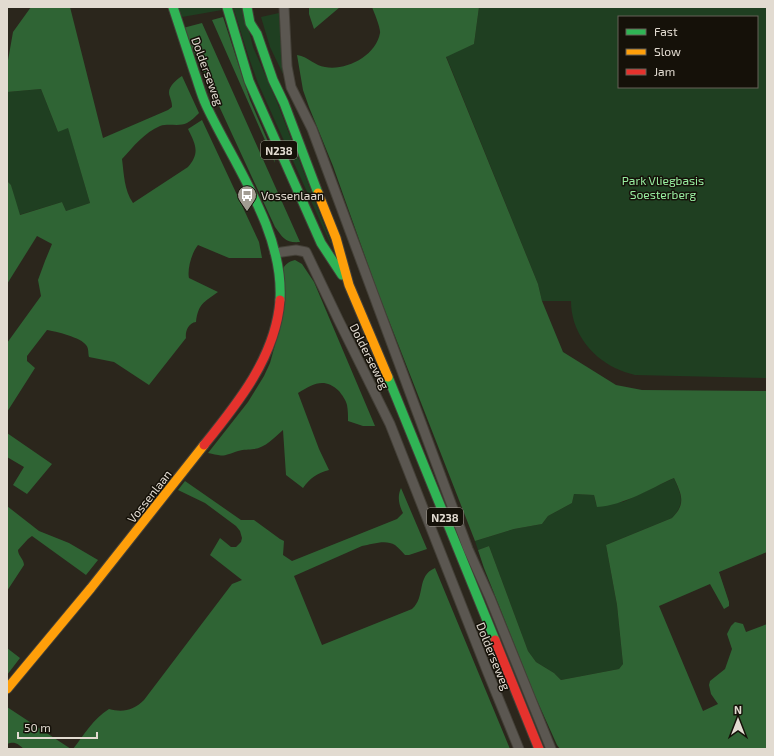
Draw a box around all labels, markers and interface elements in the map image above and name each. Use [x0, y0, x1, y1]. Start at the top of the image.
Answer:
legend [618, 16, 758, 88]
text: Fast [654, 24, 678, 38]
street label: Dolderseweg [189, 35, 227, 108]
text: Slow [654, 44, 681, 58]
text: Jam [654, 64, 675, 78]
road number: N238 [261, 141, 297, 159]
park label: Park Vliegbasis Soesterberg [622, 173, 704, 201]
bus stop icon: Vossenlaan [236, 184, 258, 212]
place label: Vossenlaan [261, 188, 324, 202]
street label: Dolderseweg [347, 321, 393, 392]
street label: Vossenlaan [124, 467, 174, 525]
road number: N238 [427, 508, 463, 526]
street label: Dolderseweg [474, 620, 514, 692]
north arrow [718, 700, 758, 740]
text: N [734, 703, 742, 716]
scale bar [18, 714, 97, 740]
text: 50 m [24, 720, 51, 734]

